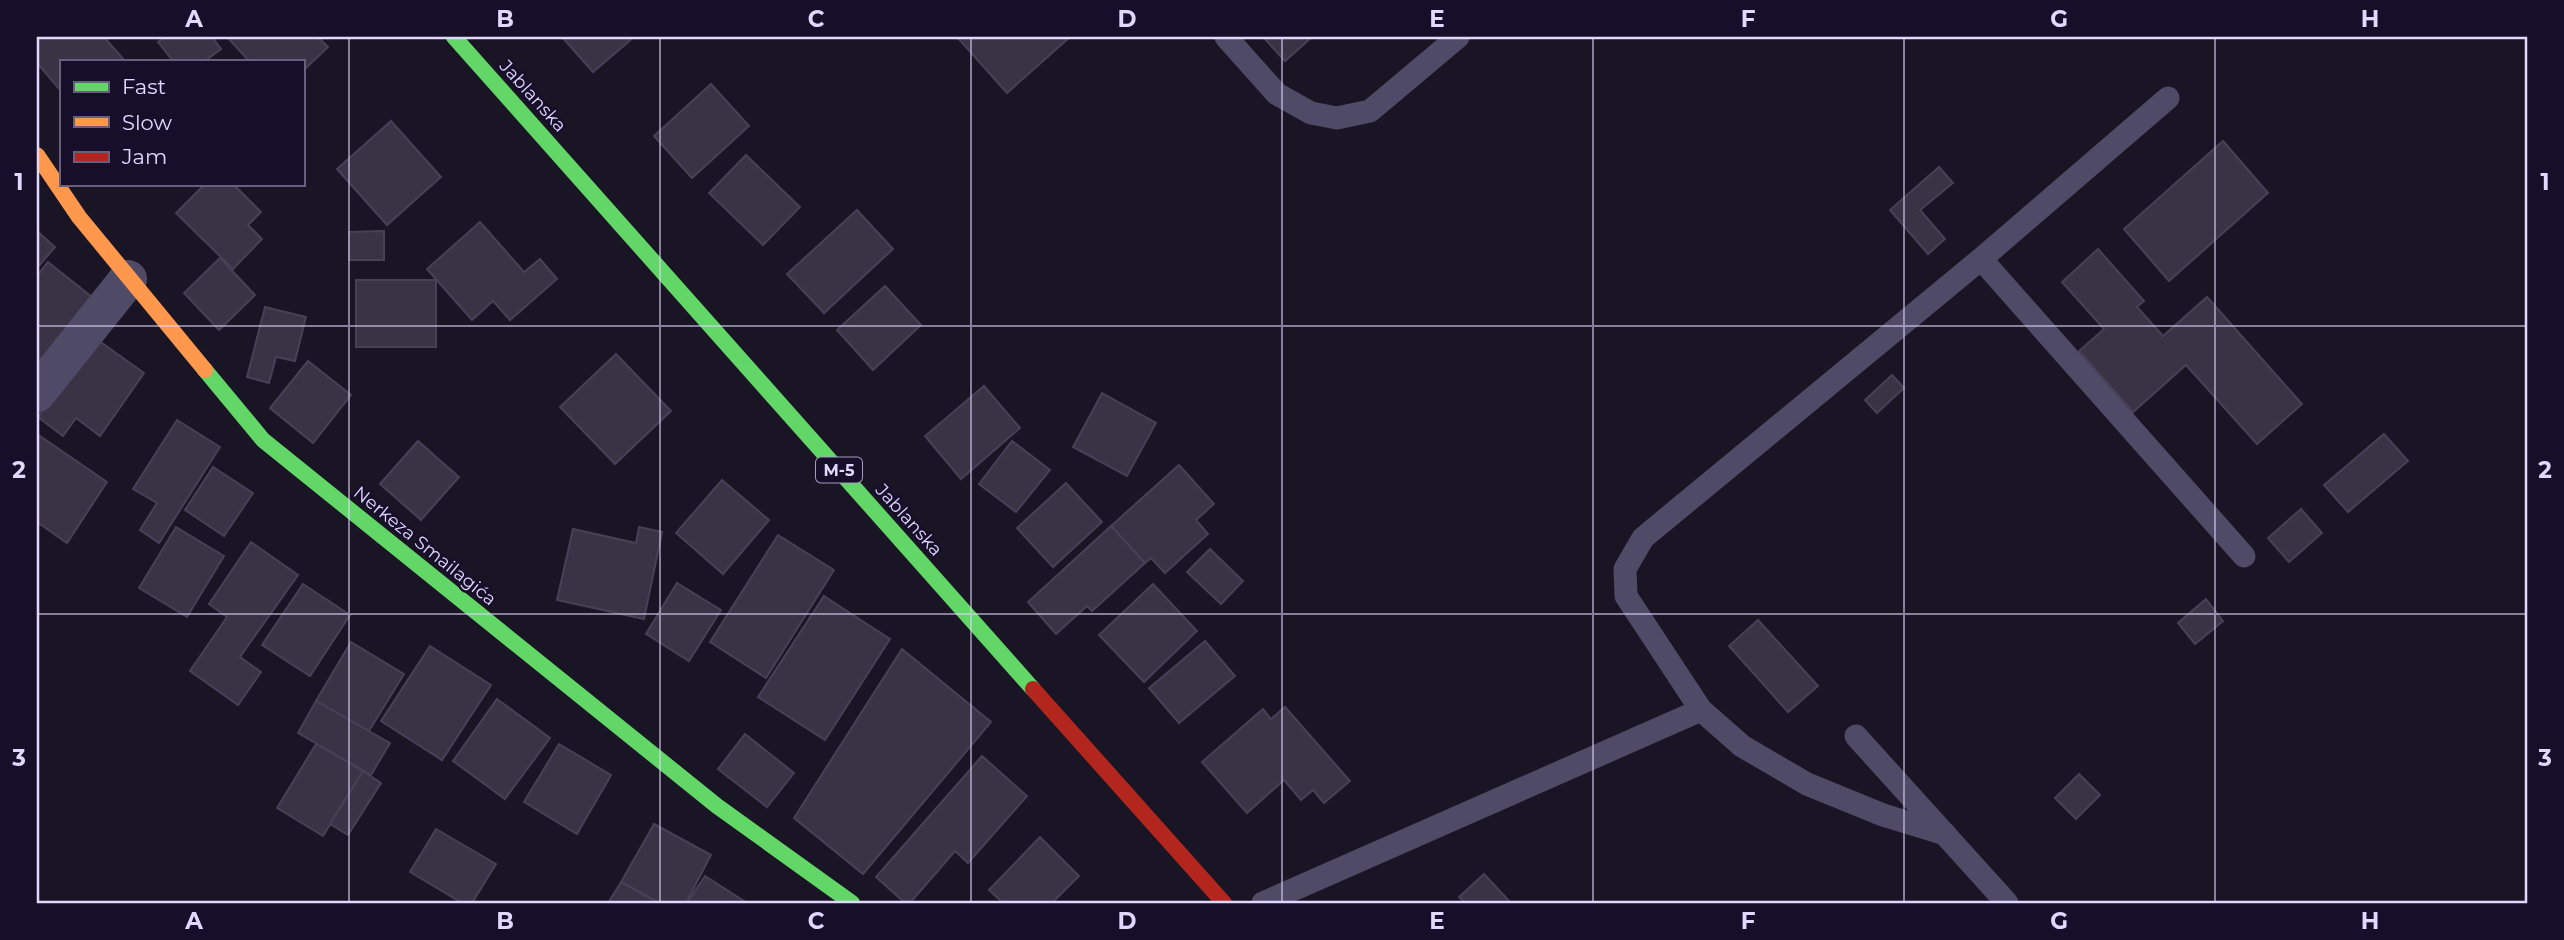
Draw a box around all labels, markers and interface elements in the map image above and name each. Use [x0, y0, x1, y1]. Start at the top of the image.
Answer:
text: A [184, 5, 203, 33]
text: B [496, 5, 514, 33]
text: C [808, 5, 825, 33]
text: D [1118, 5, 1137, 33]
text: E [1429, 5, 1445, 33]
text: F [1741, 5, 1756, 33]
text: G [2050, 5, 2068, 33]
text: H [2361, 5, 2379, 33]
street label: Jablanska [494, 55, 571, 137]
legend [60, 60, 304, 186]
text: Fast [122, 74, 166, 99]
text: Slow [122, 110, 172, 135]
text: Jam [121, 144, 167, 169]
text: 1 [14, 168, 24, 196]
text: 1 [2540, 168, 2550, 196]
text: 2 [12, 456, 26, 484]
text: 2 [2538, 456, 2552, 484]
road number: M-5 [816, 457, 862, 482]
street label: Jablanska [870, 479, 947, 561]
street label: Nerkeza Smailagića [349, 482, 501, 610]
text: 3 [11, 744, 26, 772]
text: 3 [2537, 744, 2552, 772]
text: A [184, 907, 203, 935]
text: B [496, 907, 514, 935]
text: C [808, 907, 825, 935]
text: D [1118, 907, 1137, 935]
text: E [1429, 907, 1445, 935]
text: F [1741, 907, 1756, 935]
text: G [2050, 907, 2068, 935]
text: H [2361, 907, 2379, 935]

